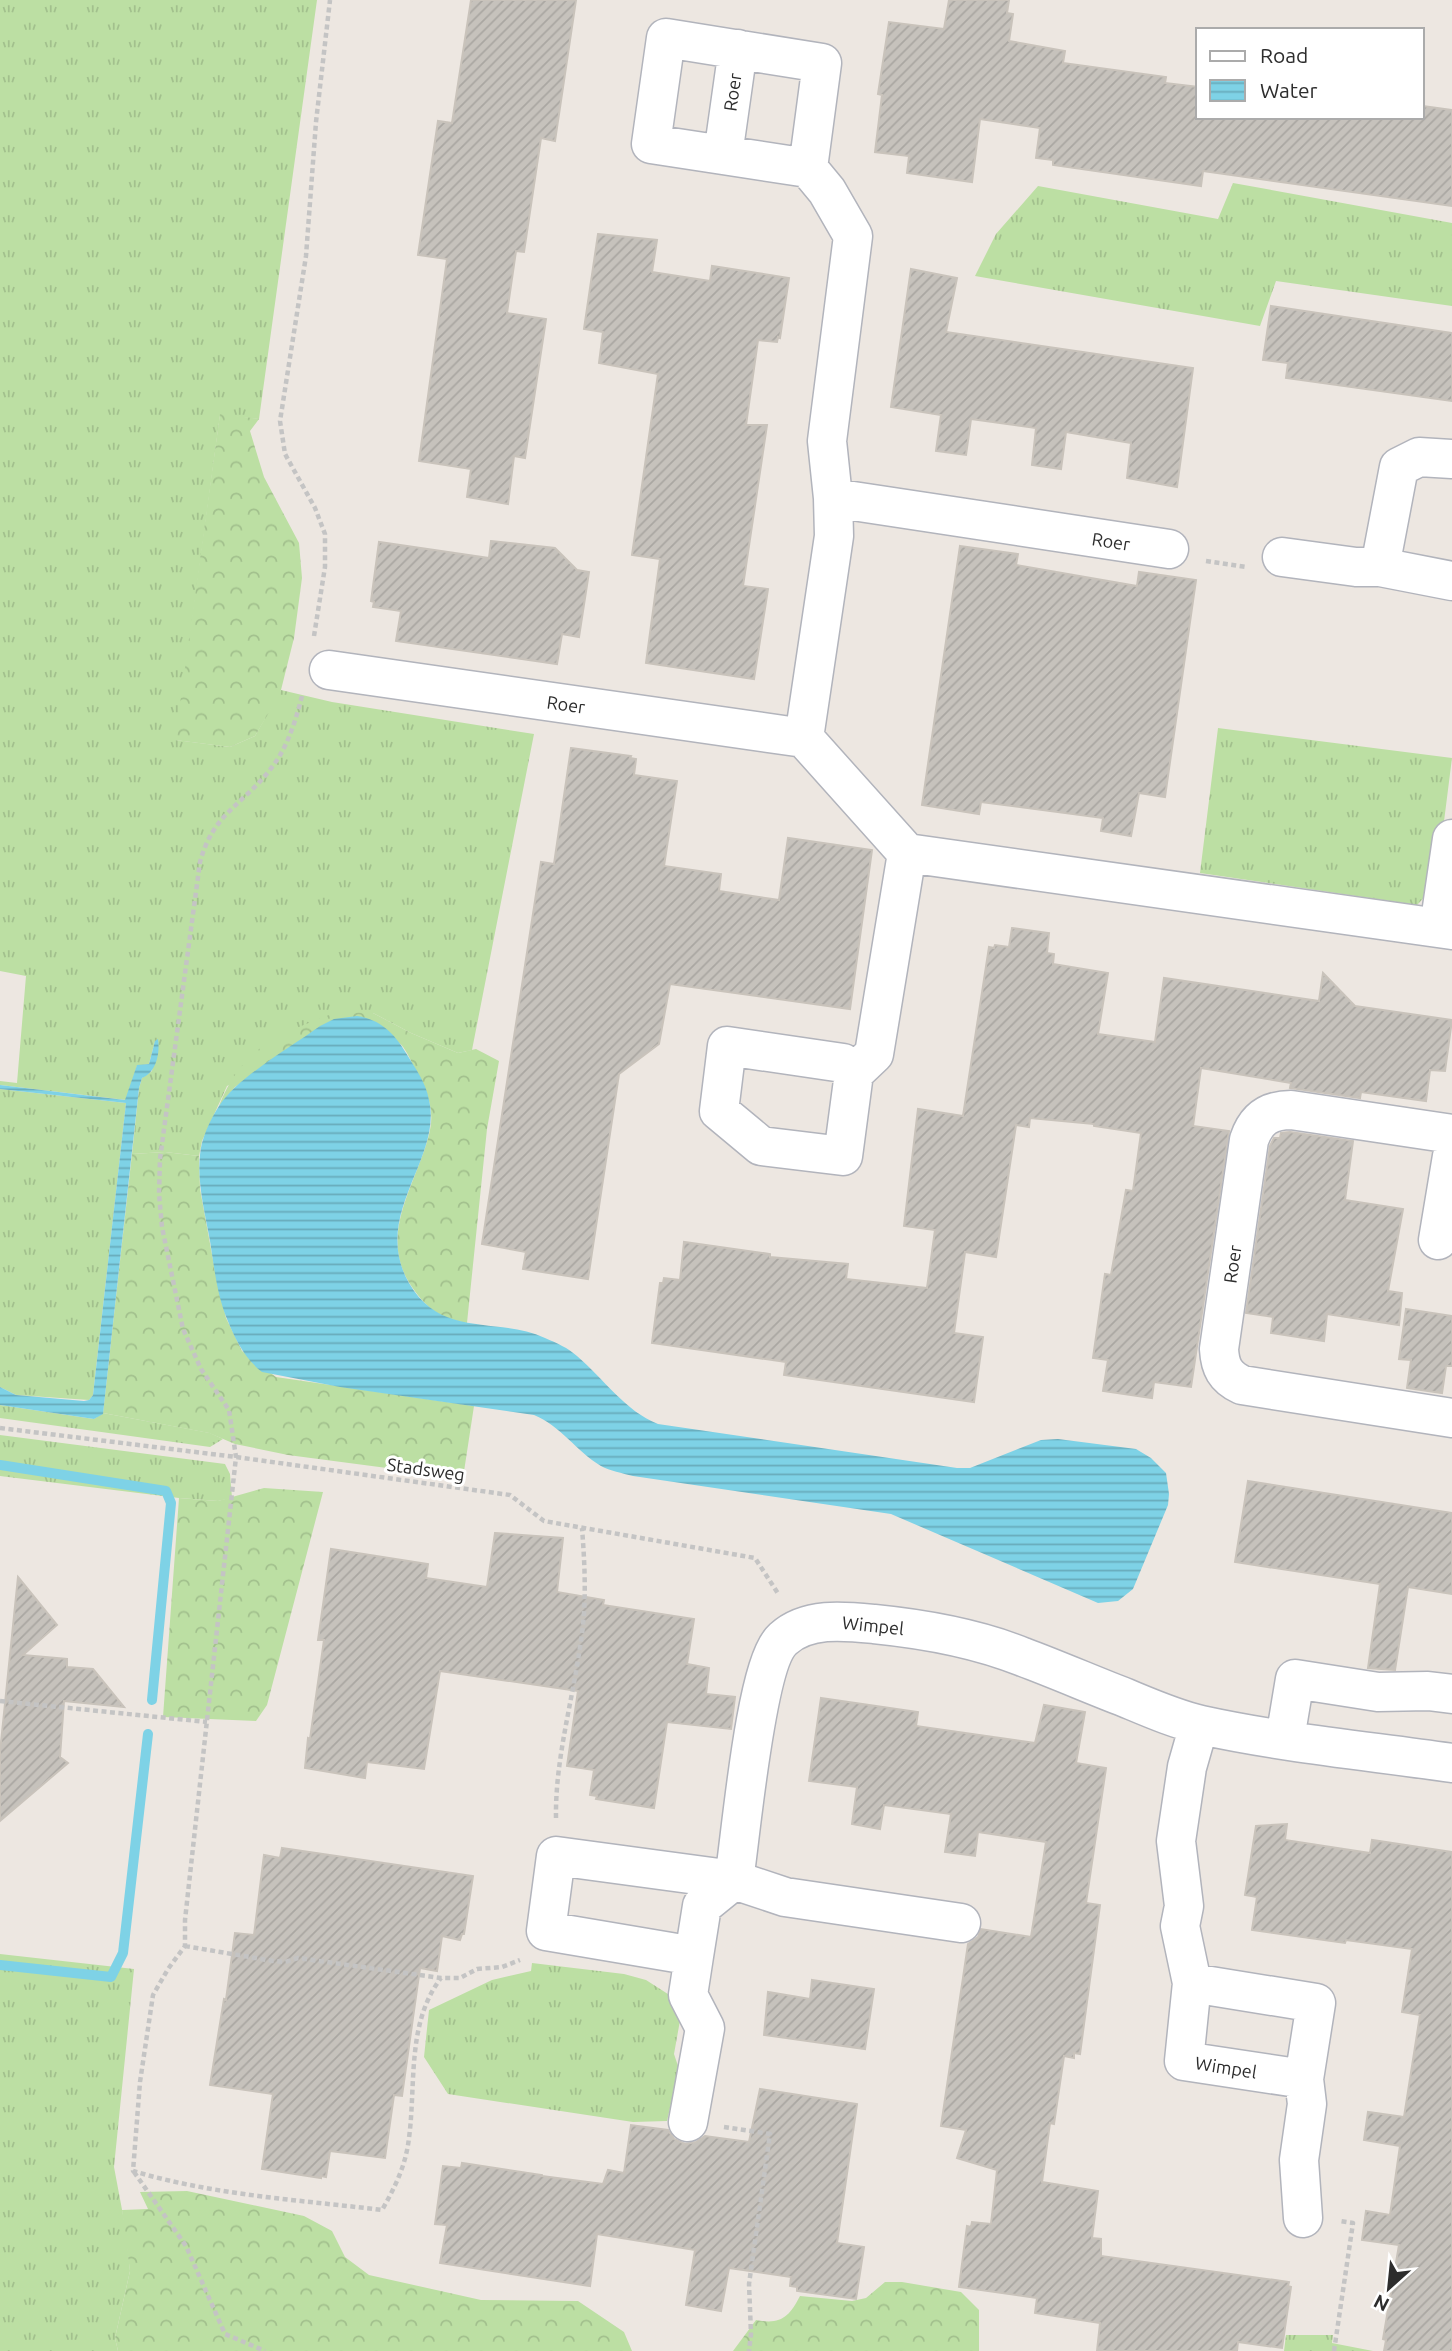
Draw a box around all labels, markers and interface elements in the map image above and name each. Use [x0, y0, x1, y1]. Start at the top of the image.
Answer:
legend [1196, 28, 1424, 119]
text: Road [1260, 43, 1308, 67]
street label: Roer [719, 71, 745, 112]
text: Water [1260, 78, 1318, 102]
street label: Roer [1090, 528, 1132, 554]
street label: Roer [546, 691, 587, 717]
street label: Roer [1219, 1243, 1245, 1284]
street label: Stadsweg [386, 1454, 466, 1484]
street label: Wimpel [841, 1612, 905, 1638]
street label: Wimpel [1194, 2052, 1259, 2082]
north arrow [1354, 2253, 1424, 2323]
text: N [1370, 2290, 1393, 2316]

